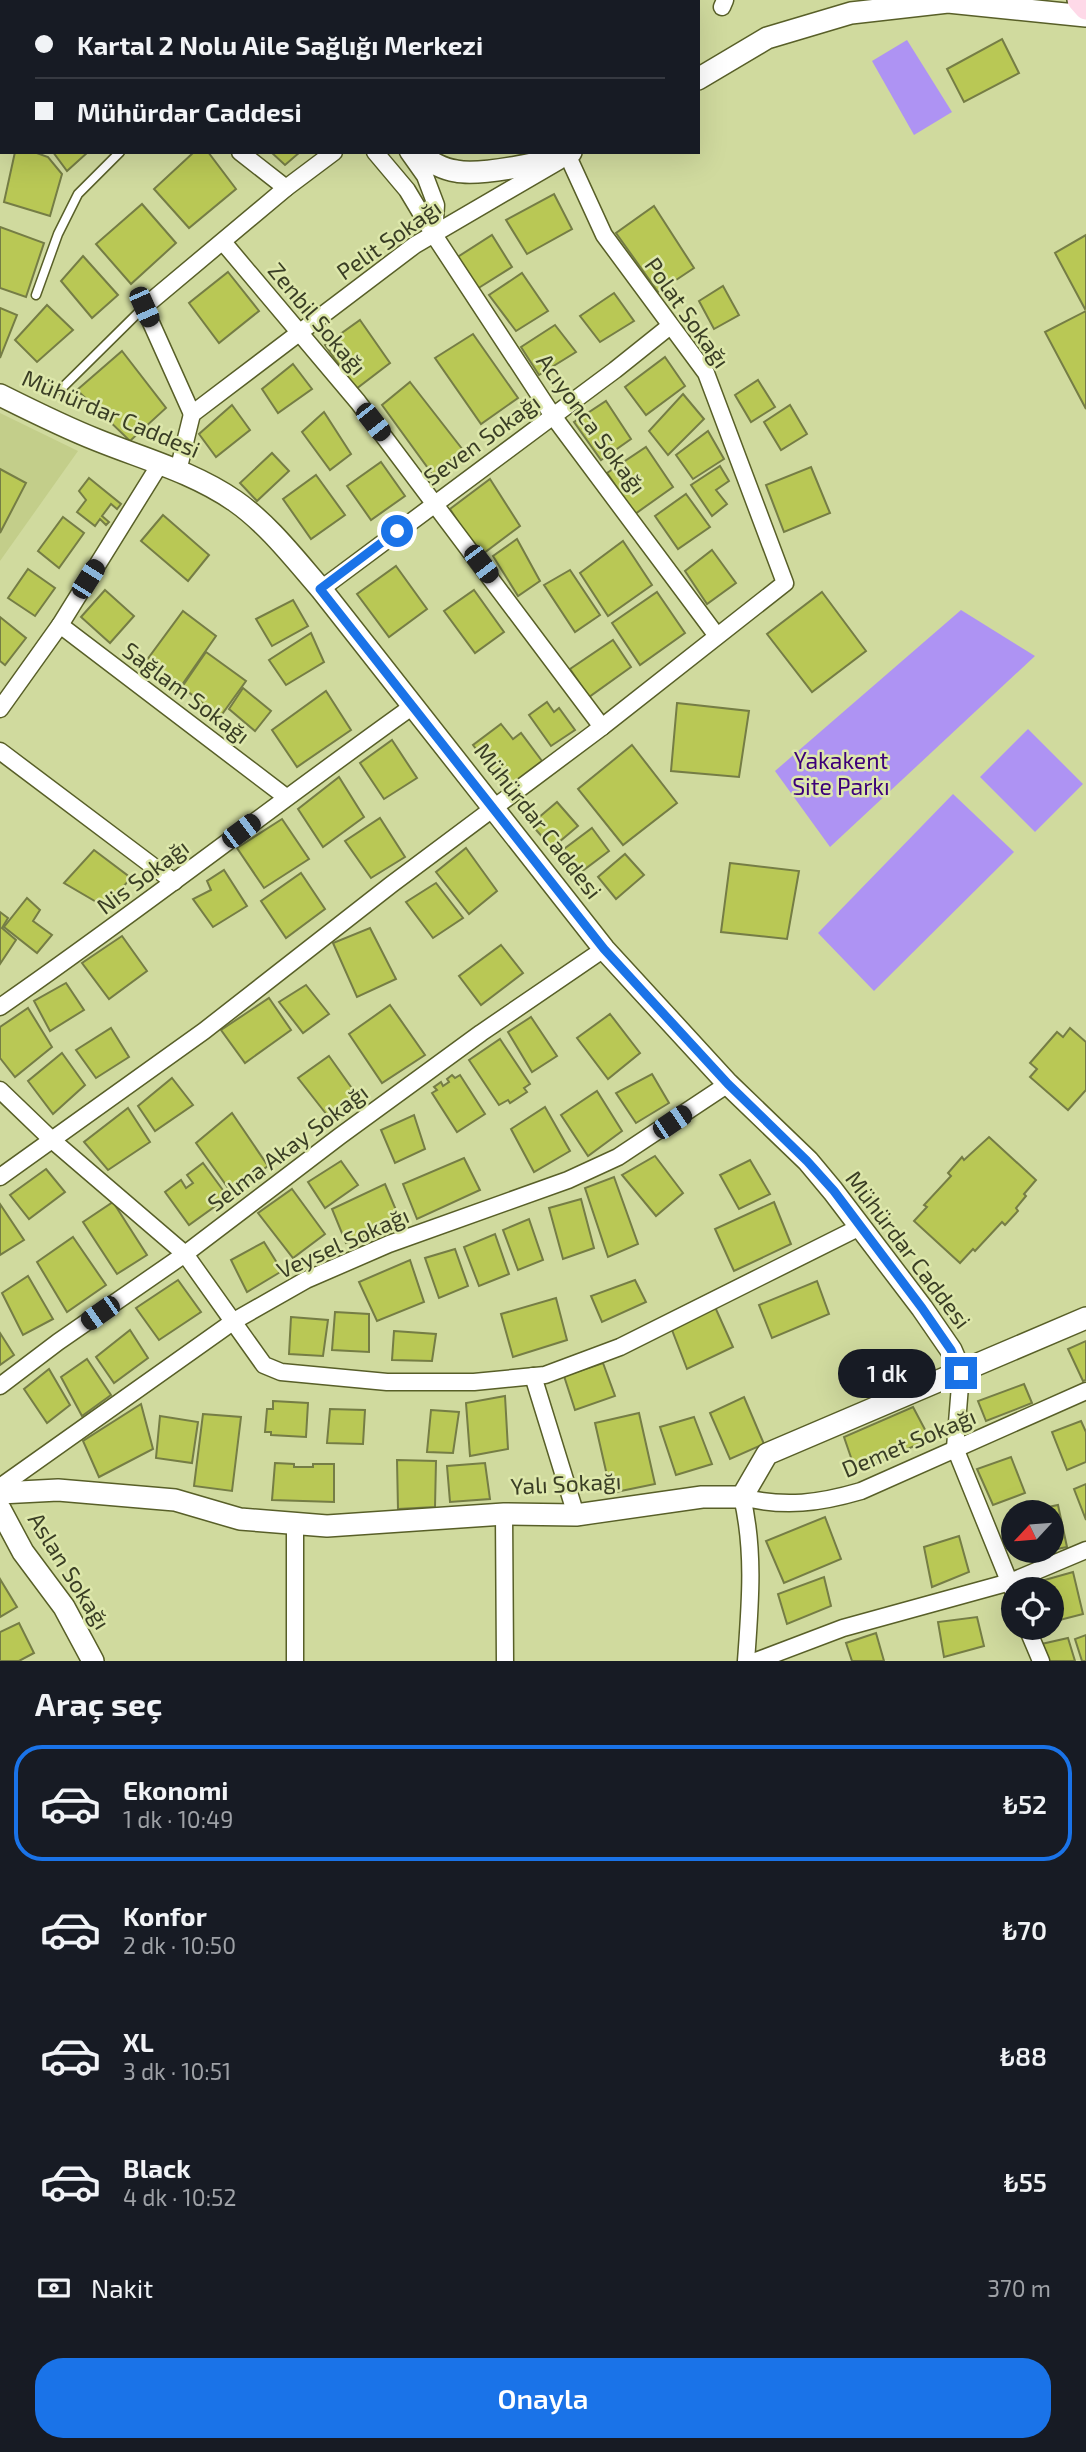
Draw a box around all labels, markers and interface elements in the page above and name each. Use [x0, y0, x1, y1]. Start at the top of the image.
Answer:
text: Kartal 2 Nolu Aile Sağlığı Merkezi [77, 29, 483, 60]
text: Mühürdar Caddesi [77, 96, 302, 127]
street label: Pelit Sokağı [331, 193, 446, 285]
street label: Polat Sokağı [639, 252, 736, 373]
street label: Zenbil Sokağı [263, 257, 373, 380]
car [126, 284, 163, 330]
street label: Acıyonca Sokağı [531, 347, 652, 499]
street label: Mühürdar Caddesi [18, 363, 204, 463]
street label: Seven Sokağı [418, 388, 545, 491]
car [352, 399, 395, 445]
route start [381, 515, 413, 547]
car [460, 541, 503, 587]
car [68, 556, 109, 602]
street label: Sağlam Sokağı [117, 635, 256, 749]
street label: Mühürdar Caddesi [469, 737, 608, 904]
park label: Yakakent Site Parkı [792, 746, 890, 800]
car [218, 810, 265, 852]
street label: Nis Sokağı [91, 833, 194, 920]
street label: Selma Akay Sokağı [202, 1078, 373, 1217]
car [649, 1102, 696, 1142]
street label: Mühürdar Caddesi [840, 1165, 977, 1334]
street label: Veysel Sokağı [272, 1200, 413, 1284]
car [77, 1292, 124, 1334]
callout: 1 dk [838, 1348, 936, 1398]
route end [945, 1357, 977, 1389]
text: 1 dk [867, 1359, 907, 1387]
street label: Demet Sokağı [837, 1401, 980, 1483]
street label: Yalı Sokağı [510, 1466, 622, 1500]
north arrow [1001, 1500, 1064, 1563]
map controls [1001, 1500, 1064, 1640]
street label: Aslan Sokağı [23, 1507, 117, 1634]
button: locate [1001, 1577, 1064, 1640]
text: Araç seç [35, 1684, 162, 1722]
icon: car [39, 1772, 102, 1835]
text: Ekonomi [123, 1774, 229, 1805]
text: ₺52 [1003, 1788, 1047, 1819]
text: 1 dk · 10:49 [123, 1805, 233, 1833]
icon: car [39, 1898, 102, 1961]
text: Konfor [123, 1900, 207, 1931]
text: ₺70 [1002, 1914, 1047, 1945]
text: 2 dk · 10:50 [123, 1931, 236, 1959]
icon: car [39, 2024, 102, 2087]
text: XL [123, 2026, 154, 2057]
text: ₺88 [1000, 2040, 1047, 2071]
text: 3 dk · 10:51 [123, 2057, 231, 2085]
icon: car [39, 2150, 102, 2213]
text: Black [123, 2152, 191, 2183]
text: ₺55 [1004, 2166, 1047, 2197]
text: 4 dk · 10:52 [123, 2183, 236, 2211]
icon: cash [35, 2269, 73, 2307]
text: Nakit [91, 2272, 153, 2303]
text: 370 m [987, 2274, 1051, 2302]
button: Onayla [35, 2358, 1051, 2438]

